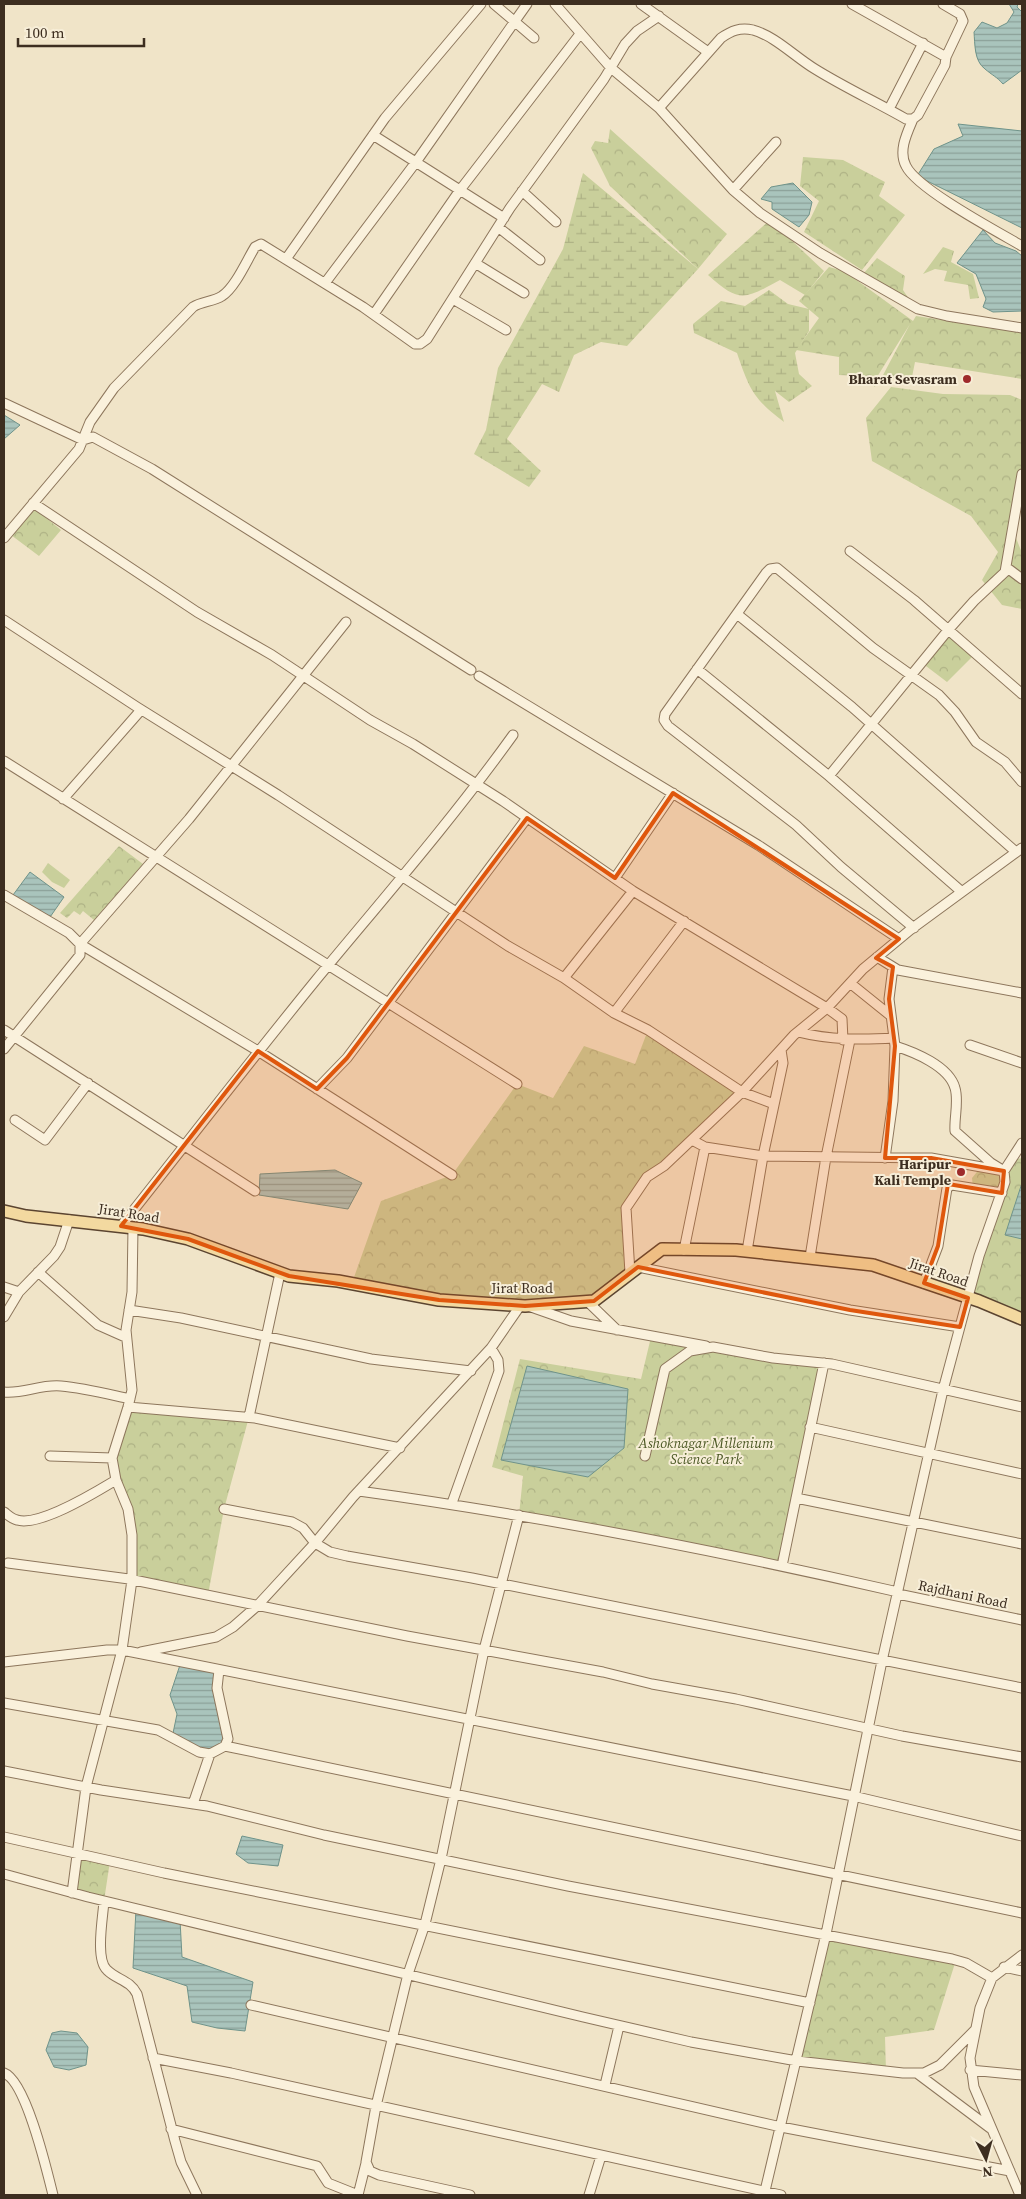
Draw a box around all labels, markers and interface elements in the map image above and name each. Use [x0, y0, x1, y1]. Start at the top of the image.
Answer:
scale bar [18, 15, 144, 47]
text: 100 m [25, 22, 65, 43]
place label: Bharat Sevasram [849, 369, 957, 389]
marker: Bharat Sevasram [961, 373, 973, 385]
place label: Haripur Kali Temple [874, 1154, 951, 1190]
marker: Haripur Kali Temple [955, 1166, 967, 1178]
street label: Jirat Road [96, 1198, 161, 1228]
street label: Jirat Road [906, 1252, 971, 1292]
street label: Jirat Road [490, 1278, 553, 1298]
park label: Ashoknagar Millenium Science Park [637, 1433, 774, 1469]
street label: Rajdhani Road [916, 1575, 1010, 1613]
north arrow [961, 2134, 1011, 2184]
text: N [981, 2161, 993, 2182]

